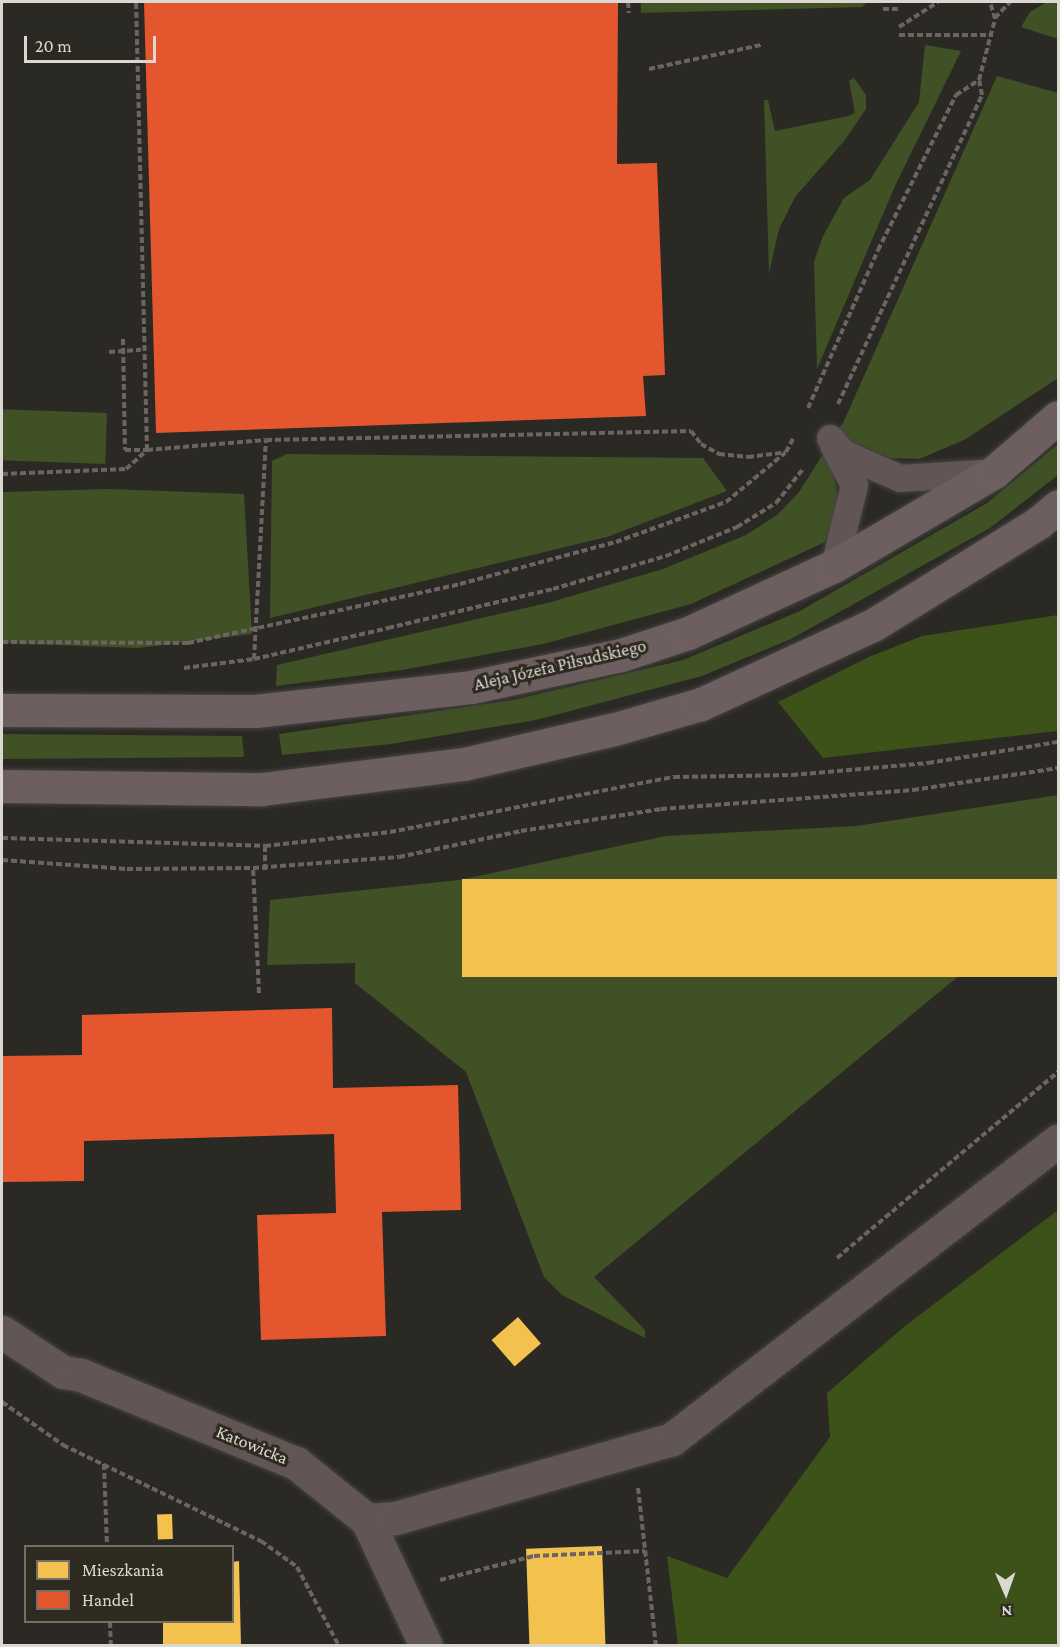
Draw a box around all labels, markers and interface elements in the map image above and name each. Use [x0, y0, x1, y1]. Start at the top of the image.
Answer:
scale bar [27, 24, 159, 62]
text: 20 m [35, 36, 72, 56]
street label: Aleja Józefa Piłsudskiego [472, 635, 648, 695]
street label: Katowicka [213, 1421, 291, 1469]
legend [24, 1545, 234, 1623]
text: Mieszkania [82, 1560, 164, 1580]
north arrow [976, 1563, 1036, 1623]
text: Handel [82, 1590, 134, 1610]
text: N [1001, 1603, 1012, 1620]

